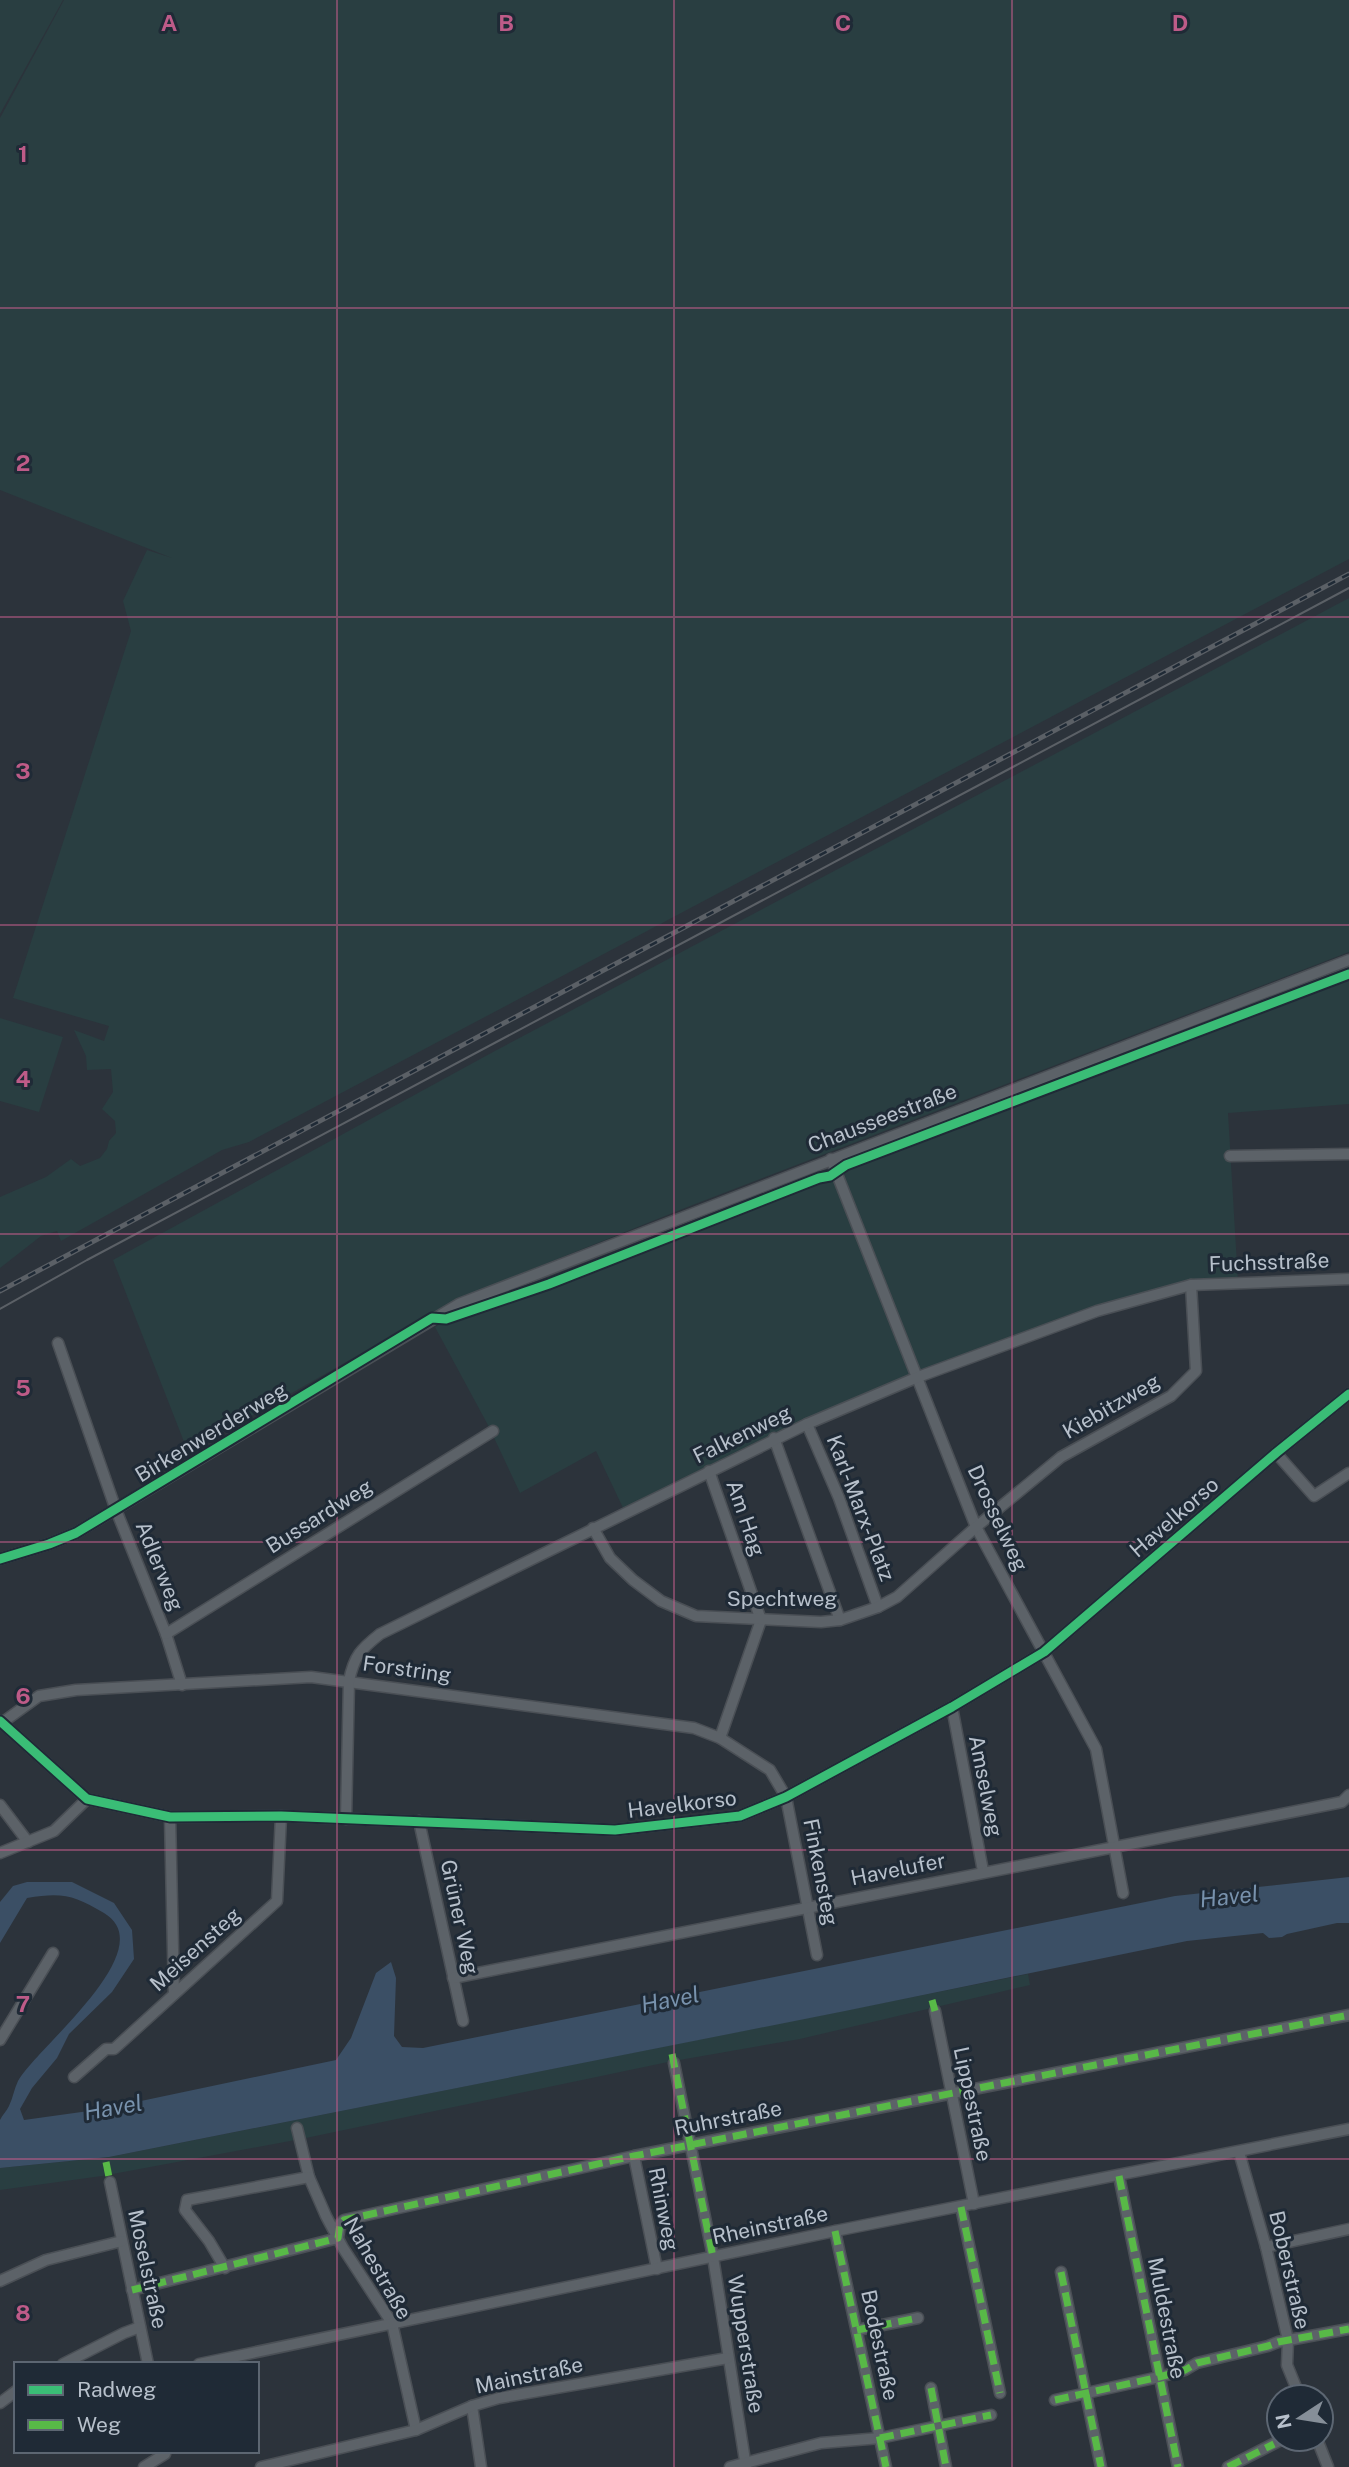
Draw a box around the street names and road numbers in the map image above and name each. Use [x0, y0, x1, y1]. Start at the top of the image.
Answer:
street label: Chausseestraße [804, 1078, 960, 1158]
street label: Fuchsstraße [1208, 1247, 1330, 1277]
street label: Kiebitzweg [1058, 1368, 1164, 1444]
street label: Birkenwerderweg [131, 1377, 291, 1487]
street label: Falkenweg [689, 1399, 795, 1469]
street label: Karl-Marx-Platz [822, 1431, 900, 1585]
street label: Drosselweg [962, 1461, 1034, 1575]
street label: Havelkorso [1124, 1472, 1224, 1562]
street label: Bussardweg [261, 1473, 377, 1559]
street label: Am Hag [721, 1477, 771, 1559]
street label: Adlerweg [131, 1517, 189, 1615]
street label: Spechtweg [727, 1586, 837, 1611]
street label: Forstring [361, 1650, 453, 1688]
street label: Amselweg [964, 1733, 1008, 1839]
street label: Havelkorso [626, 1785, 738, 1823]
street label: Finkensteg [798, 1816, 844, 1928]
street label: Havelufer [848, 1848, 948, 1890]
street label: Grüner Weg [436, 1857, 484, 1977]
street label: Meisensteg [145, 1902, 245, 1996]
street label: Lippestraße [949, 2044, 997, 2164]
street label: Ruhrstraße [672, 2095, 784, 2141]
street label: Rhinweg [644, 2165, 684, 2253]
street label: Rheinstraße [710, 2201, 830, 2249]
street label: Moselstraße [123, 2207, 173, 2331]
street label: Boberstraße [1264, 2208, 1316, 2332]
street label: Nahestraße [339, 2213, 417, 2323]
street label: Muldestraße [1143, 2255, 1191, 2381]
street label: Wupperstraße [723, 2273, 769, 2415]
street label: Bodestraße [856, 2287, 904, 2403]
street label: Mainstraße [473, 2351, 585, 2399]

